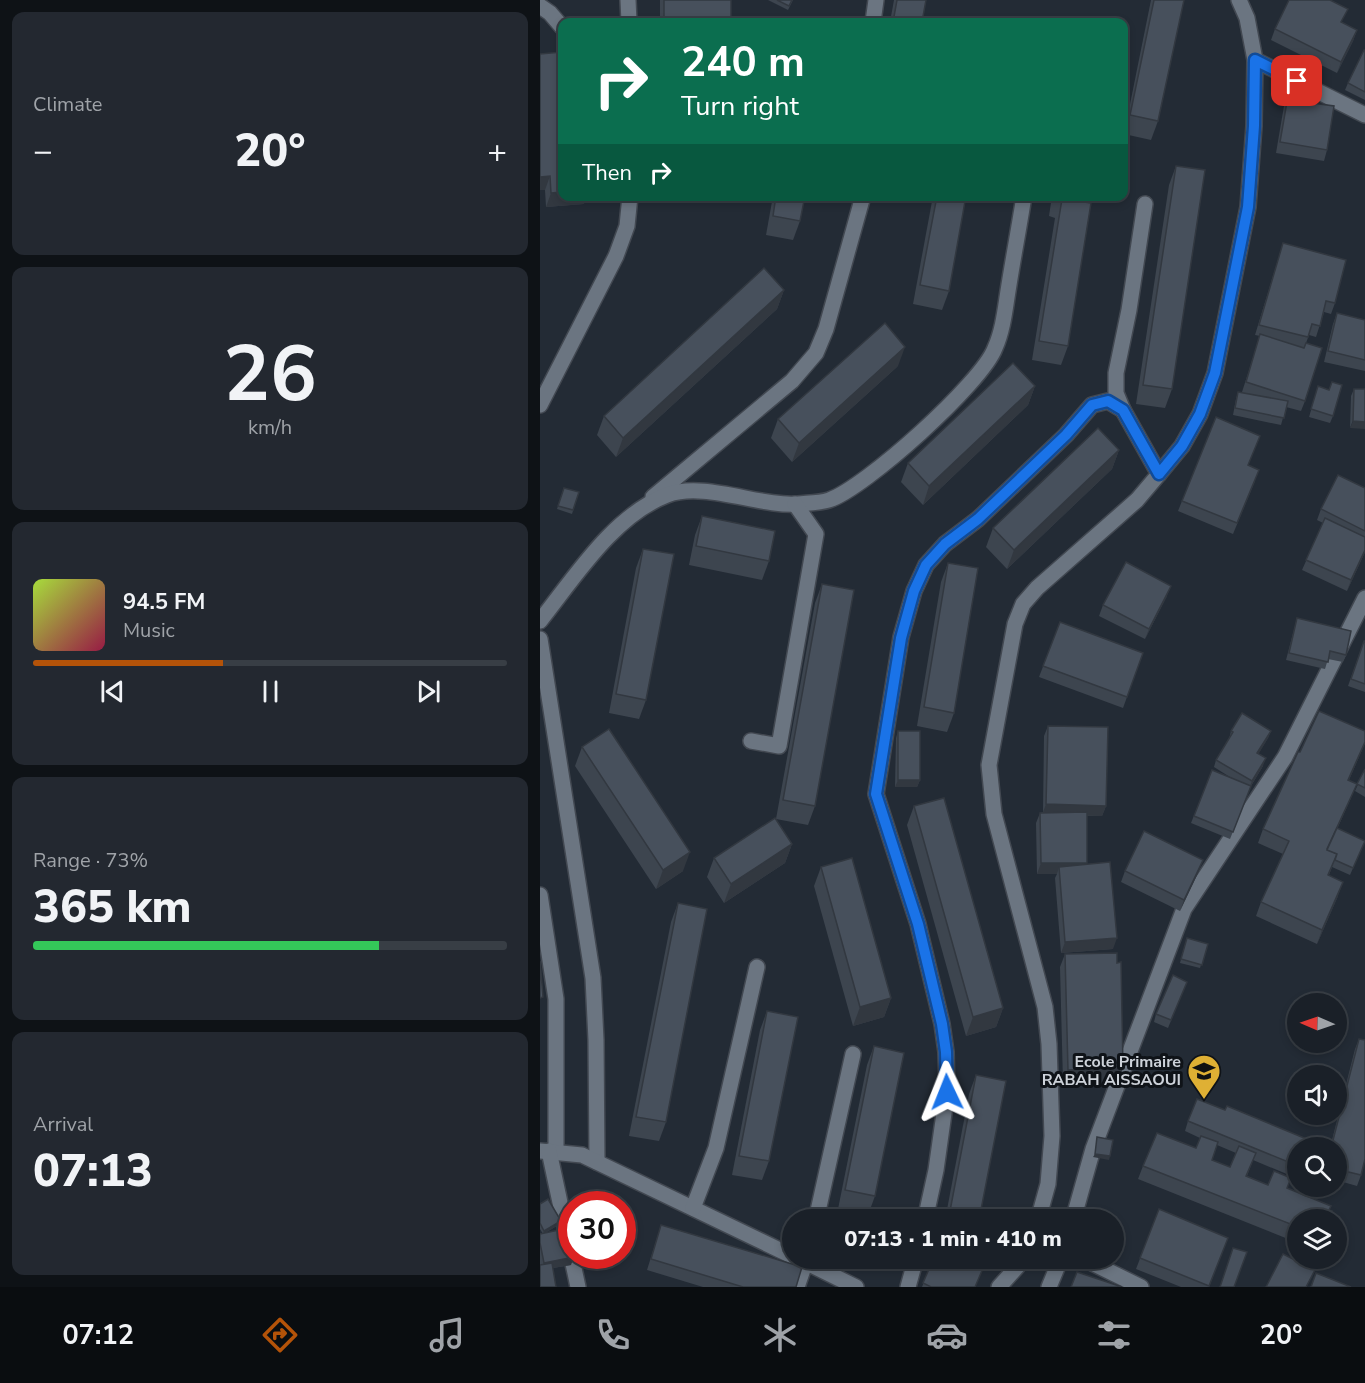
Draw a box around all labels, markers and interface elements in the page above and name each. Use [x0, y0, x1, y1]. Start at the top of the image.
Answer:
text: 240 m [681, 34, 805, 91]
icon: right [582, 42, 660, 120]
pin [1271, 55, 1322, 106]
icon: arrive [1280, 64, 1313, 97]
text: Turn right [681, 88, 799, 125]
text: Climate [33, 91, 102, 118]
text: 20° [234, 121, 306, 182]
text: − [33, 129, 53, 174]
text: + [487, 129, 507, 174]
icon: right [644, 156, 677, 189]
text: Then [582, 158, 632, 188]
text: 26 [223, 321, 317, 428]
text: km/h [248, 414, 292, 441]
text: 94.5 FM [123, 587, 205, 617]
text: Music [123, 617, 175, 644]
icon: previous [96, 675, 129, 708]
icon: pause [254, 675, 287, 708]
icon: next [412, 675, 445, 708]
text: Range · 73% [33, 847, 148, 874]
text: 365 km [33, 877, 192, 938]
north arrow [1287, 993, 1347, 1053]
map controls [1287, 993, 1347, 1269]
place label: Ecole Primaire RABAH AISSAOUI [1042, 1051, 1181, 1091]
school or university icon: Ecole Primaire RABAH AISSAOUI [1186, 1053, 1222, 1100]
position arrow [915, 1060, 979, 1124]
button: sound [1287, 1065, 1347, 1125]
text: Arrival [33, 1111, 93, 1138]
button: search [1287, 1137, 1347, 1197]
text: 07:13 [33, 1141, 153, 1202]
speed limit sign: 30 [558, 1191, 636, 1269]
button: layers [1287, 1209, 1347, 1269]
text: 07:13 · 1 min · 410 m [844, 1224, 1062, 1254]
icon: directions [259, 1314, 301, 1356]
icon: music [426, 1314, 468, 1356]
icon: phone [592, 1314, 634, 1356]
icon: climate [759, 1314, 801, 1356]
icon: car [926, 1314, 968, 1356]
icon: filters [1093, 1314, 1135, 1356]
text: 07:12 [62, 1317, 134, 1354]
text: 20° [1260, 1317, 1302, 1354]

